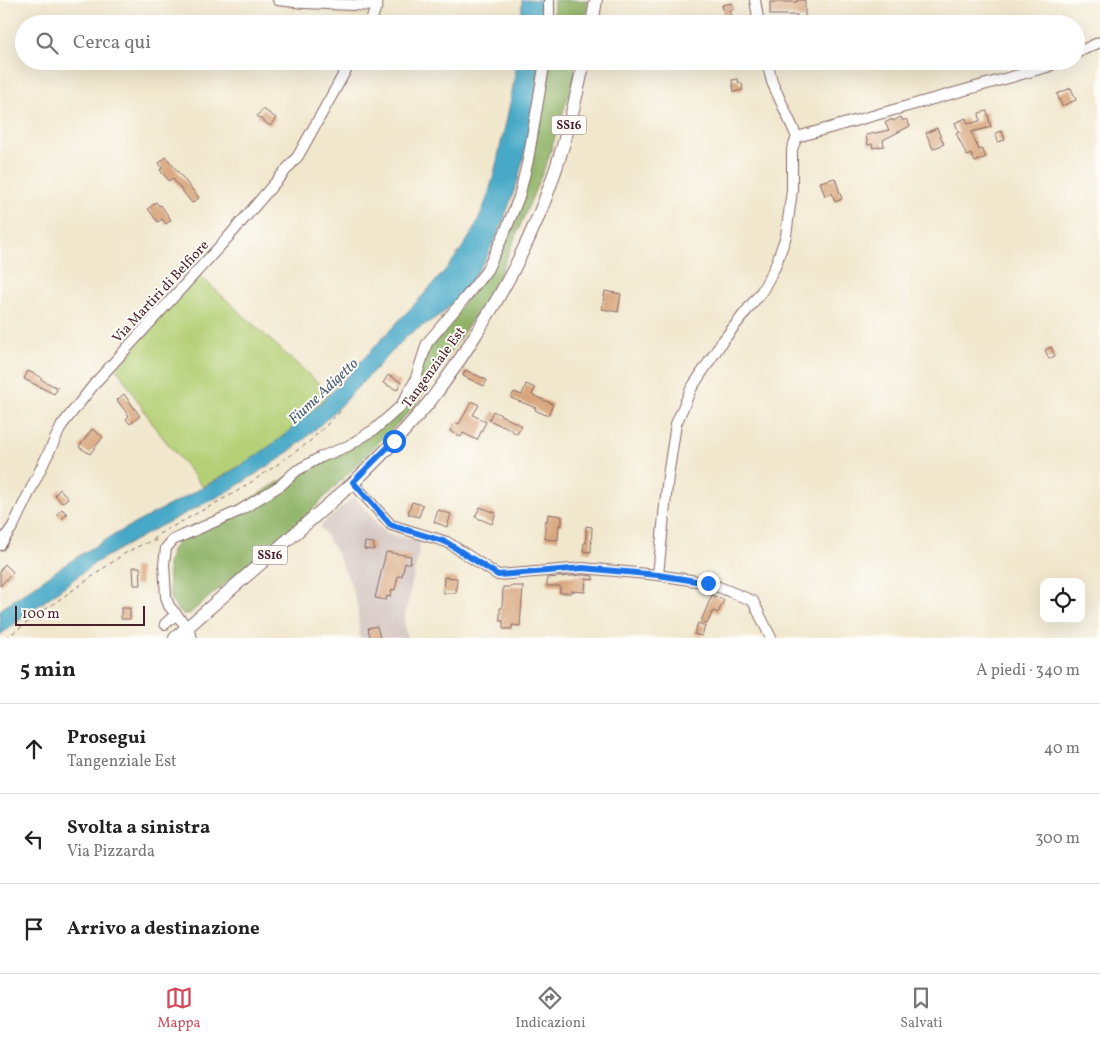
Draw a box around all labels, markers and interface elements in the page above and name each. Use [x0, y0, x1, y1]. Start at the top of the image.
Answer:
search box [15, 15, 1085, 70]
icon: search [33, 29, 61, 57]
text: Cerca qui [73, 30, 151, 56]
road number: SS16 [552, 116, 586, 134]
street label: Via Martiri di Belfiore [108, 236, 214, 347]
street label: Tangenziale Est [398, 323, 470, 412]
water label: Fiume Adigetto [284, 354, 364, 430]
route start [383, 430, 406, 453]
road number: SS16 [252, 546, 288, 564]
route end [697, 572, 720, 595]
map controls [1040, 578, 1085, 623]
button: locate [1040, 578, 1085, 623]
scale bar [15, 603, 145, 626]
text: 100 m [22, 605, 60, 624]
text: 5 min [20, 656, 76, 685]
text: A piedi · 340 m [976, 660, 1080, 682]
text: Prosegui [67, 725, 146, 751]
icon: ahead [20, 735, 48, 763]
text: 40 m [1044, 738, 1080, 760]
text: Tangenziale Est [67, 751, 177, 773]
text: Svolta a sinistra [67, 815, 210, 841]
icon: left [20, 825, 48, 853]
text: 300 m [1035, 828, 1080, 850]
text: Via Pizzarda [67, 841, 155, 863]
icon: arrive [20, 915, 48, 943]
text: Arrivo a destinazione [67, 916, 260, 942]
tab: Mappa [157, 984, 201, 1033]
tab: Indicazioni [515, 984, 585, 1033]
tab: Salvati [900, 984, 942, 1033]

